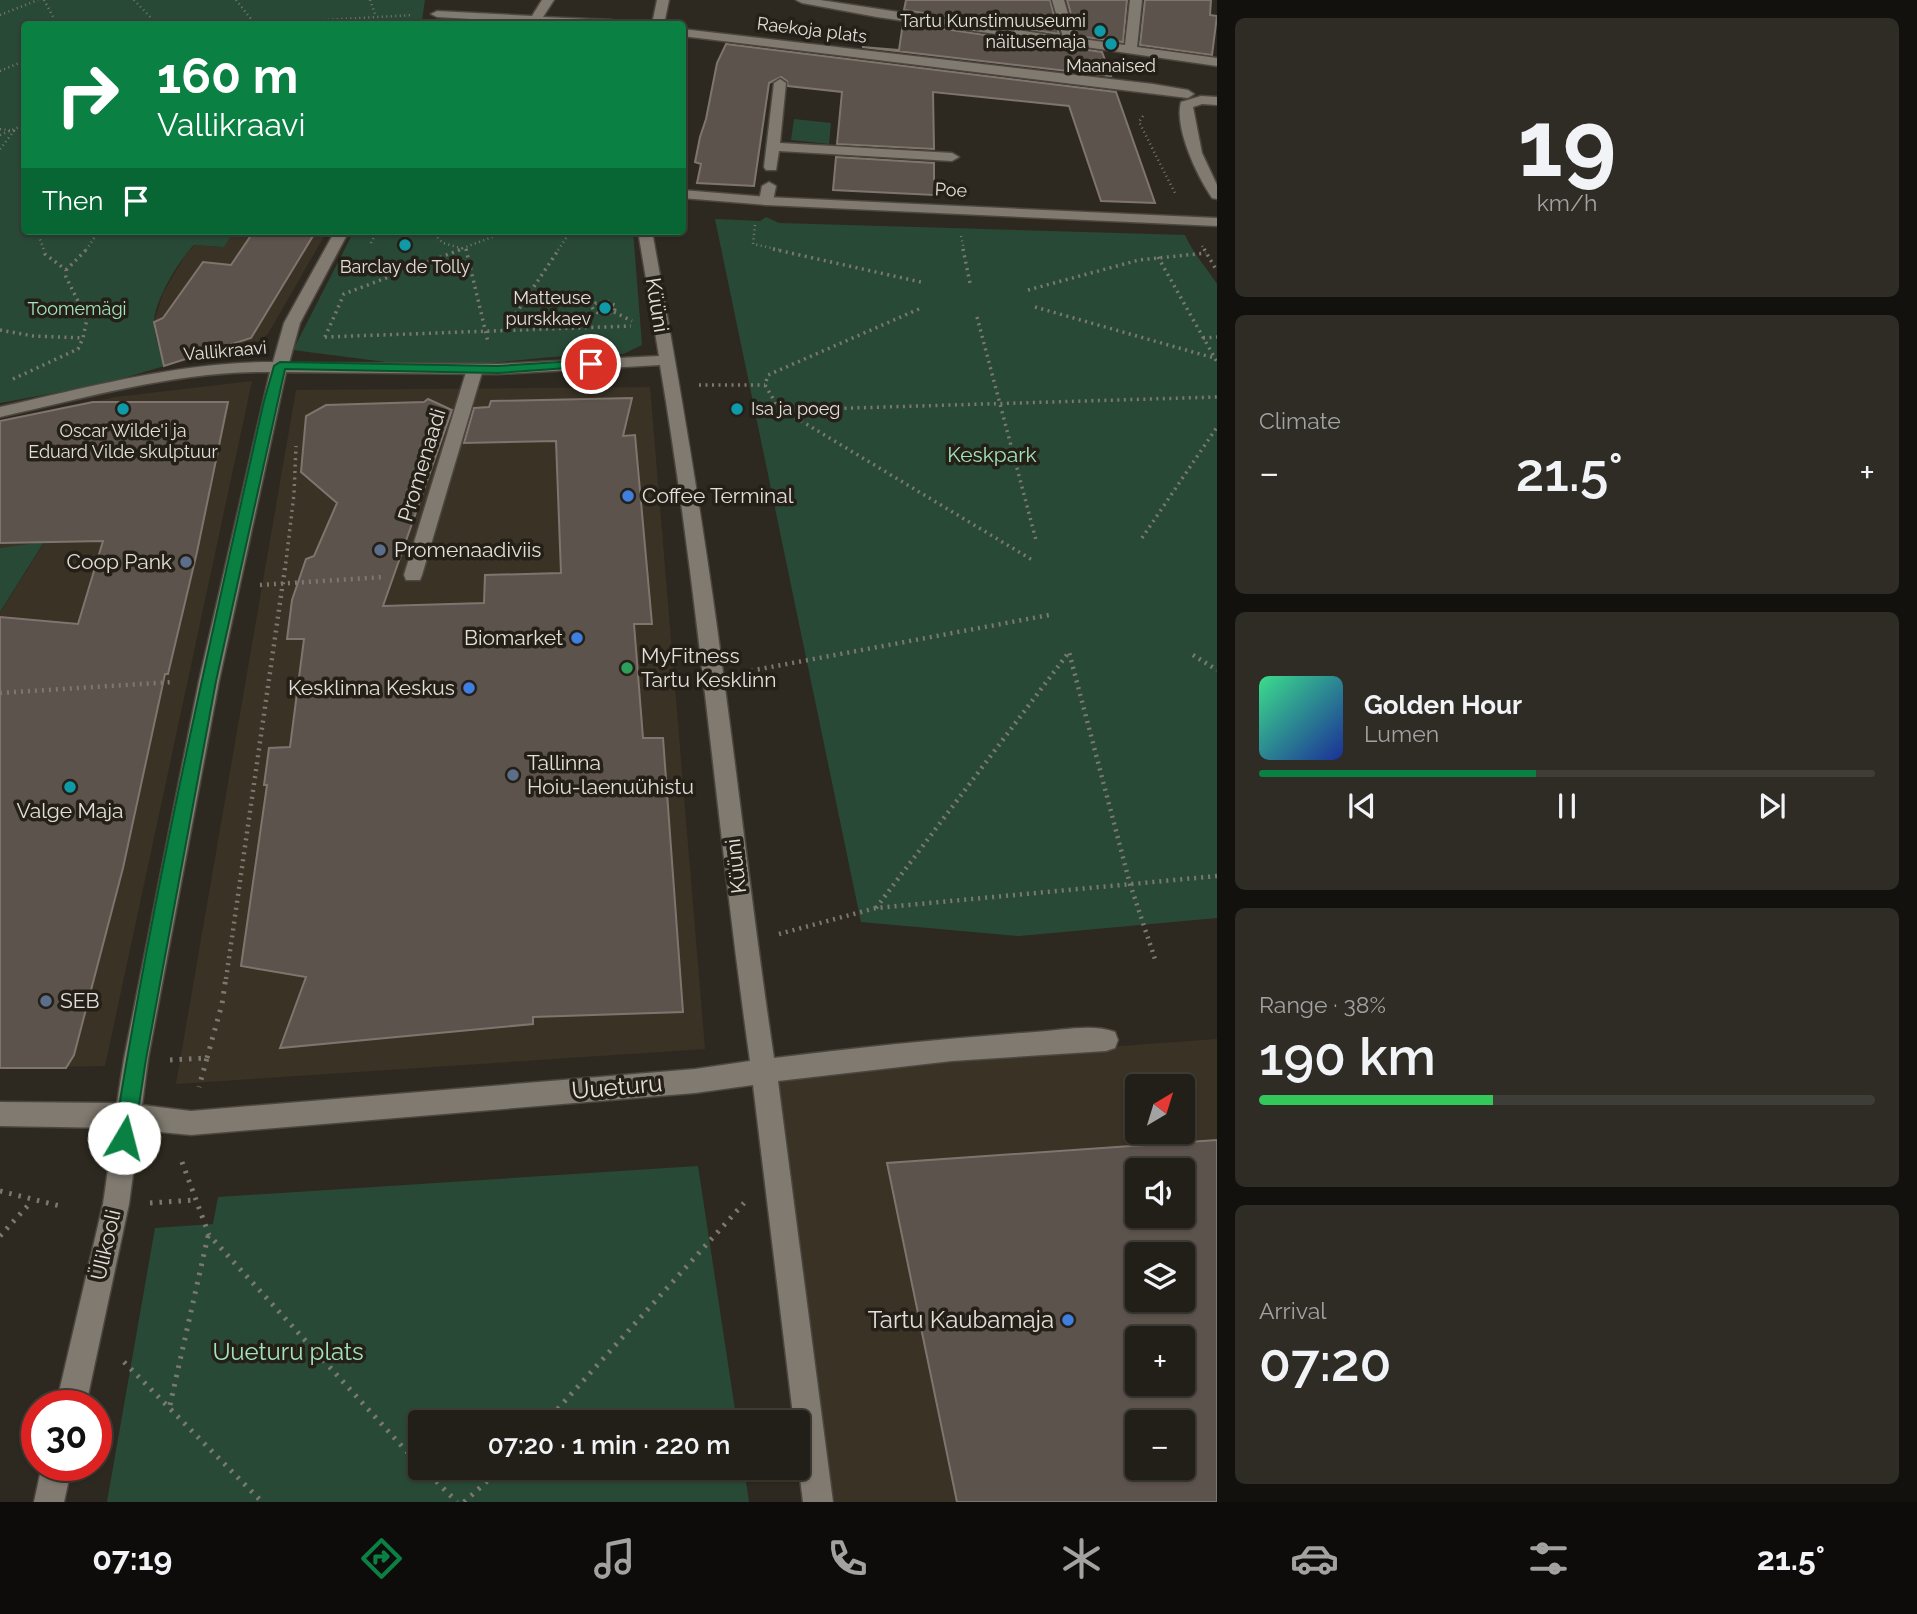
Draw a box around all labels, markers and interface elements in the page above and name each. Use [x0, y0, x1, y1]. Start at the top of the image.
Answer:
place label: Tartu Kunstimuuseumi näitusemaja [900, 10, 1086, 52]
street label: Raekoja plats [756, 12, 869, 47]
marker: Tartu Kunstimuuseumi näitusemaja [1092, 23, 1108, 39]
marker: Maanaised [1103, 36, 1119, 52]
text: 160 m [157, 47, 298, 104]
icon: right [42, 49, 133, 140]
place label: Maanaised [1066, 55, 1156, 76]
text: 19 [1518, 90, 1616, 197]
text: Vallikraavi [157, 106, 305, 143]
street label: Poe [934, 178, 968, 201]
icon: arrive [117, 182, 155, 220]
text: Then [42, 186, 103, 216]
text: km/h [1537, 189, 1597, 216]
marker: Barclay de Tolly [397, 237, 413, 253]
place label: Barclay de Tolly [340, 256, 471, 277]
street label: Küüni [641, 276, 674, 334]
place label: Matteuse purskkaev [505, 287, 591, 329]
park label: Toomemägi [28, 298, 126, 319]
marker: Matteuse purskkaev [597, 300, 613, 316]
pin [561, 334, 621, 394]
street label: Vallikraavi [182, 336, 267, 365]
icon: arrive [572, 345, 610, 383]
place label: Isa ja poeg [751, 398, 840, 419]
marker: Oscar Wilde'i ja Eduard Vilde skulptuur [115, 401, 131, 417]
marker: Isa ja poeg [729, 401, 745, 417]
street label: Promenaadi [392, 405, 451, 524]
text: Climate [1259, 407, 1341, 434]
place label: Oscar Wilde'i ja Eduard Vilde skulptuur [28, 420, 218, 462]
park label: Keskpark [947, 442, 1037, 467]
text: 21.5° [1516, 442, 1623, 503]
text: − [1259, 450, 1279, 495]
text: + [1859, 450, 1875, 495]
place label: Coffee Terminal [642, 483, 794, 508]
marker: Coffee Terminal [620, 488, 636, 504]
place label: Promenaadiviis [394, 537, 541, 562]
marker: Promenaadiviis [372, 542, 388, 558]
place label: Coop Pank [67, 549, 172, 574]
marker: Coop Pank [178, 554, 194, 570]
place label: Biomarket [464, 625, 563, 650]
marker: Biomarket [569, 630, 585, 646]
place label: MyFitness Tartu Kesklinn [641, 643, 777, 692]
marker: MyFitness Tartu Kesklinn [619, 660, 635, 676]
place label: Kesklinna Keskus [288, 675, 455, 700]
marker: Kesklinna Keskus [461, 680, 477, 696]
text: Golden Hour [1364, 690, 1522, 720]
text: Lumen [1364, 720, 1439, 747]
place label: Tallinna Hoiu-laenuühistu [527, 750, 694, 799]
marker: Tallinna Hoiu-laenuühistu [505, 767, 521, 783]
marker: Valge Maja [62, 779, 78, 795]
icon: previous [1343, 787, 1381, 825]
icon: pause [1548, 787, 1586, 825]
icon: next [1753, 787, 1791, 825]
place label: Valge Maja [17, 798, 123, 823]
street label: Küüni [720, 837, 751, 895]
place label: SEB [60, 988, 100, 1013]
text: Range · 38% [1259, 991, 1386, 1018]
marker: SEB [38, 993, 54, 1009]
text: 190 km [1259, 1026, 1436, 1087]
street label: Uueturu [570, 1068, 664, 1105]
north arrow [1125, 1074, 1195, 1144]
map controls [1125, 1074, 1195, 1480]
position arrow [87, 1101, 161, 1175]
button: sound [1125, 1158, 1195, 1228]
street label: Ülikooli [85, 1207, 126, 1283]
button: layers [1125, 1242, 1195, 1312]
text: Arrival [1259, 1297, 1326, 1324]
place label: Tartu Kaubamaja [868, 1305, 1054, 1334]
marker: Tartu Kaubamaja [1060, 1312, 1076, 1328]
button: + [1125, 1326, 1195, 1396]
text: 07:20 [1259, 1332, 1392, 1393]
park label: Uueturu plats [212, 1337, 364, 1366]
speed limit sign: 30 [21, 1390, 112, 1481]
button: − [1125, 1410, 1195, 1480]
text: 07:20 · 1 min · 220 m [488, 1430, 730, 1460]
icon: directions [357, 1534, 406, 1583]
icon: music [590, 1534, 639, 1583]
icon: phone [823, 1534, 872, 1583]
icon: climate [1057, 1534, 1106, 1583]
icon: car [1290, 1534, 1339, 1583]
icon: filters [1524, 1534, 1573, 1583]
text: 07:19 [92, 1540, 172, 1577]
text: 21.5° [1757, 1540, 1825, 1577]

